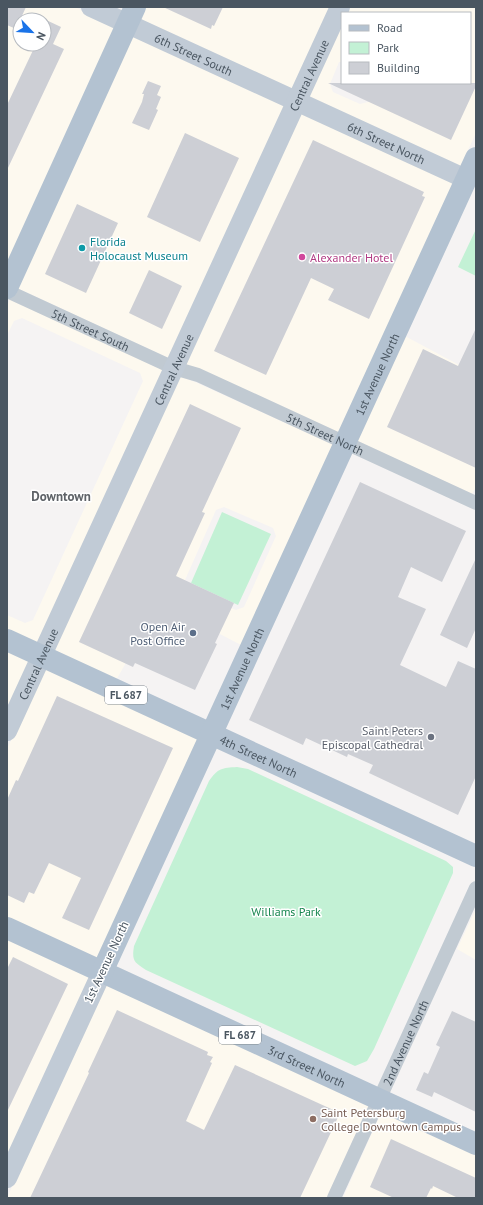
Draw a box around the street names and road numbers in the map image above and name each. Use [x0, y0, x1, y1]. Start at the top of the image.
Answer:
street label: 6th Street South [152, 30, 235, 78]
street label: Central Avenue [286, 37, 332, 113]
street label: 6th Street North [345, 118, 428, 167]
street label: 5th Street South [49, 305, 132, 354]
street label: Central Avenue [150, 331, 196, 408]
street label: 1st Avenue North [351, 331, 402, 418]
street label: 5th Street North [284, 409, 367, 458]
street label: 1st Avenue North [216, 625, 267, 712]
street label: Central Avenue [15, 626, 61, 702]
road number: FL 687 [105, 686, 147, 704]
street label: 4th Street North [217, 731, 300, 780]
street label: 1st Avenue North [80, 919, 132, 1005]
street label: 2nd Avenue North [379, 997, 431, 1088]
road number: FL 687 [219, 1026, 261, 1044]
street label: 3rd Street North [266, 1042, 348, 1090]

